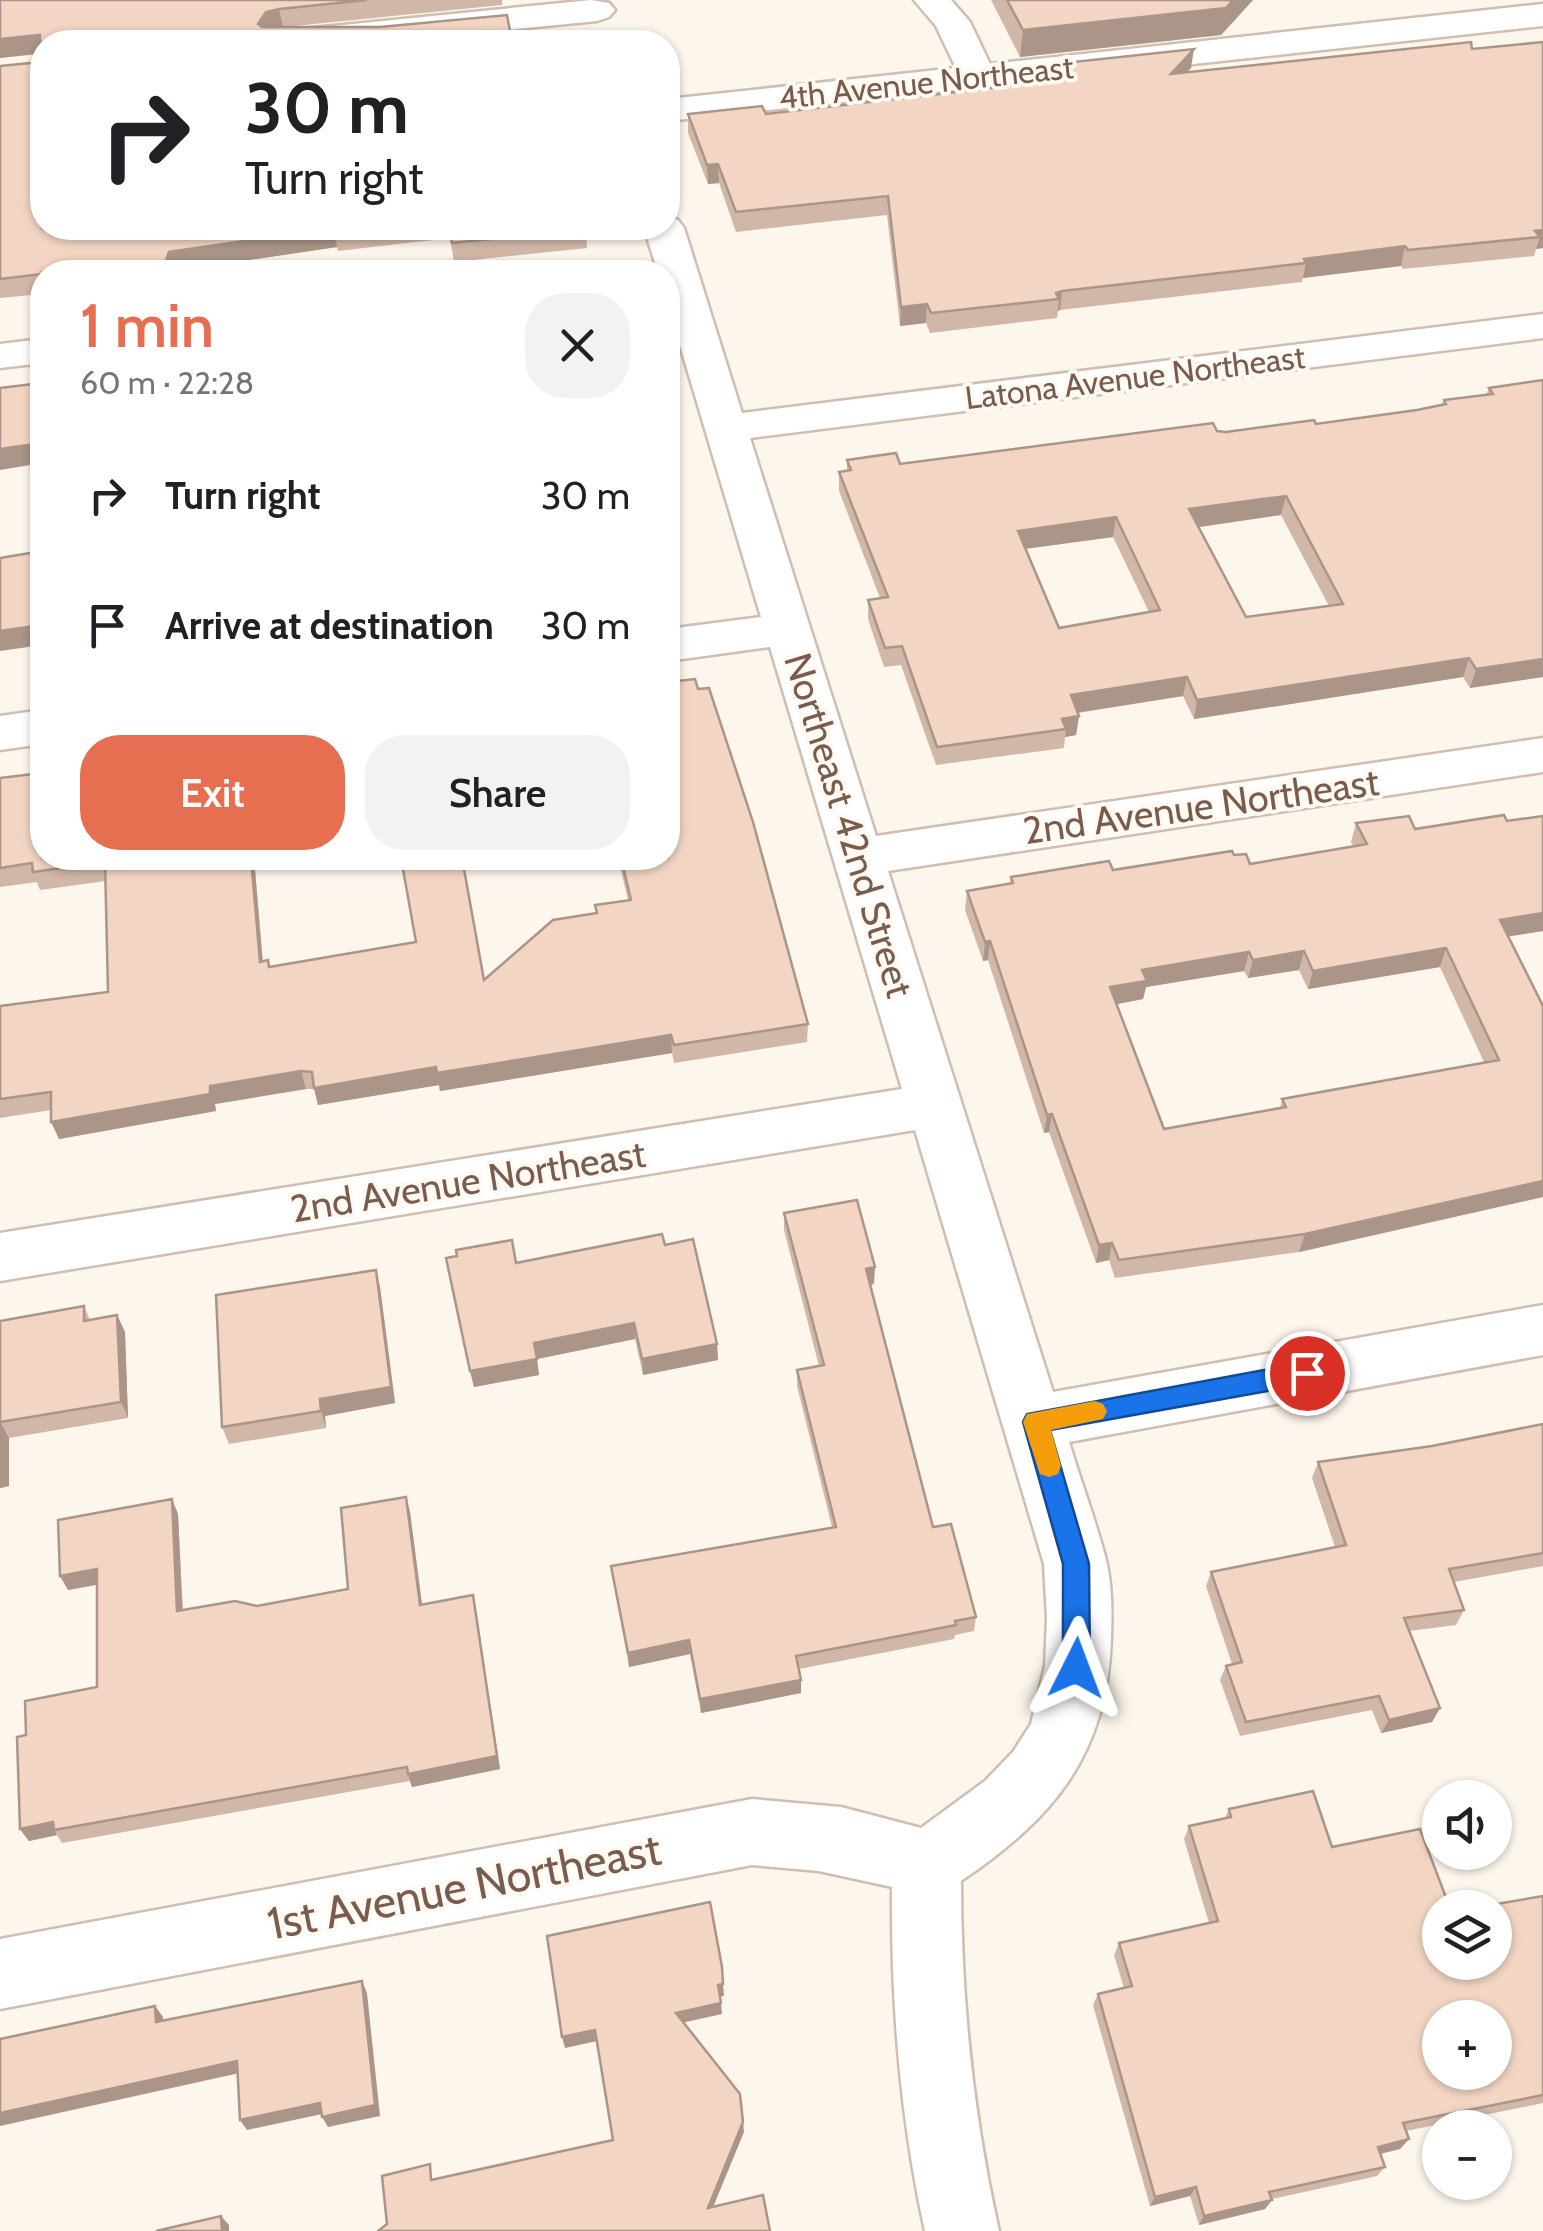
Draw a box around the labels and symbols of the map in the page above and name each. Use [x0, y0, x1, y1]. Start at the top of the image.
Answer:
street label: 4th Avenue Northeast [777, 47, 1076, 117]
street label: Latona Avenue Northeast [963, 337, 1307, 417]
street label: Northeast 42nd Street [774, 647, 924, 1003]
street label: 2nd Avenue Northeast [1020, 758, 1382, 854]
street label: 2nd Avenue Northeast [287, 1130, 649, 1232]
pin [1265, 1331, 1350, 1416]
position arrow [1024, 1616, 1128, 1720]
street label: 1st Avenue Northeast [263, 1821, 665, 1951]

